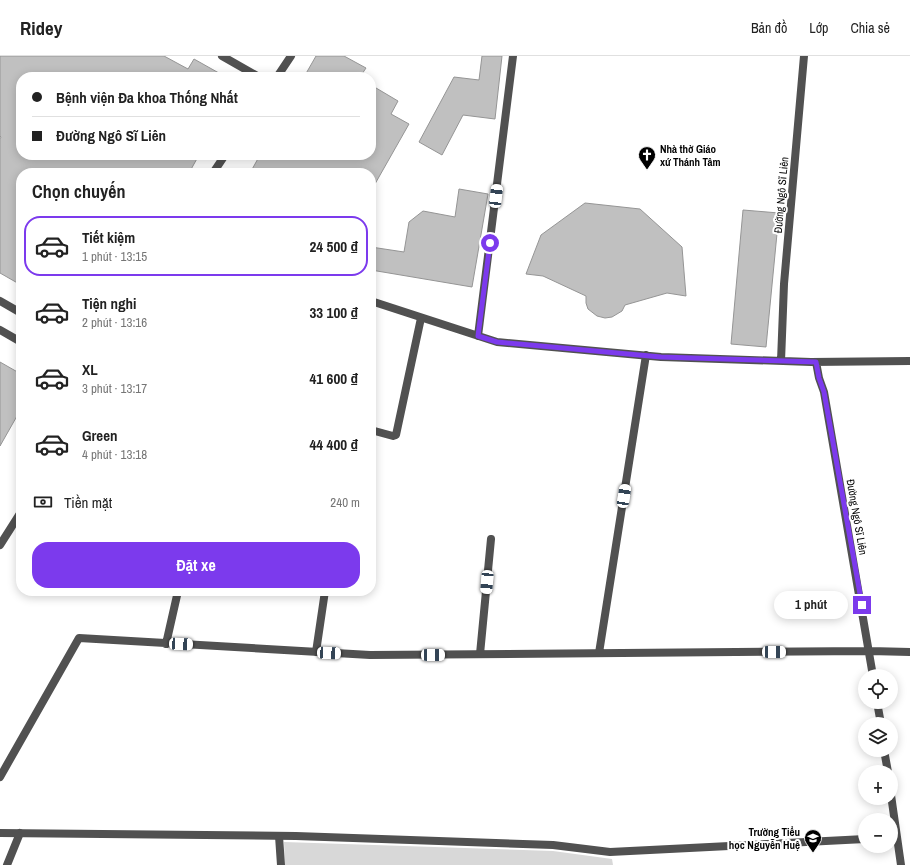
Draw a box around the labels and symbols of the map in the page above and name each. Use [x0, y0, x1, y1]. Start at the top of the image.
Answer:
place label: Nhà thờ Giáo xứ Thánh Tâm [660, 142, 721, 169]
church icon: Nhà thờ Giáo xứ Thánh Tâm [637, 145, 657, 170]
street label: Đường Ngô Sĩ Liên [771, 156, 791, 234]
car [489, 183, 503, 209]
route start [481, 234, 499, 252]
street label: Đường Ngô Sĩ Liên [843, 478, 871, 556]
car [616, 483, 632, 509]
car [480, 570, 494, 594]
callout: 1 phút [774, 591, 848, 619]
route end [853, 596, 871, 614]
car [169, 637, 193, 651]
car [317, 646, 341, 660]
car [762, 646, 786, 658]
car [421, 649, 445, 661]
place label: Trường Tiểu học Nguyễn Huệ [729, 825, 800, 852]
school or university icon: Trường Tiểu học Nguyễn Huệ [803, 828, 823, 853]

